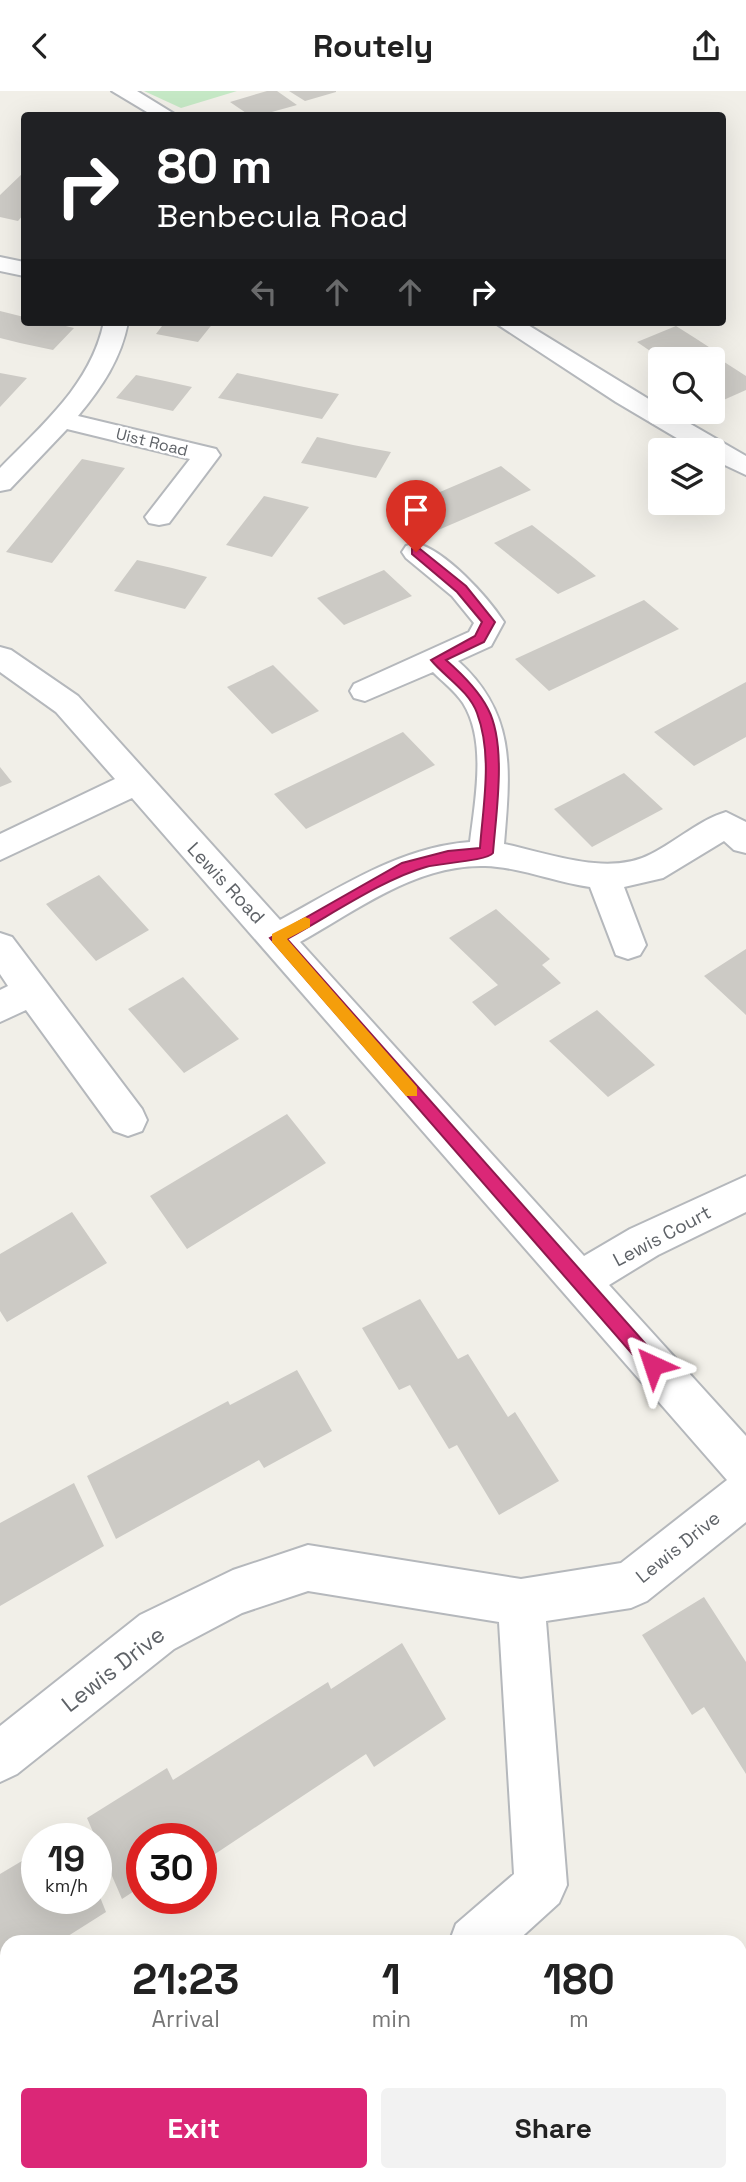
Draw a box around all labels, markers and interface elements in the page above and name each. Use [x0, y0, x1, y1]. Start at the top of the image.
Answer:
text: Routely [313, 26, 433, 66]
icon: back [21, 27, 59, 65]
icon: share [687, 27, 725, 65]
text: 80 m [157, 135, 272, 197]
icon: right [42, 140, 133, 231]
text: Benbecula Road [157, 196, 408, 236]
icon: left [245, 273, 283, 311]
icon: ahead [318, 273, 356, 311]
icon: ahead [391, 273, 429, 311]
icon: right [464, 273, 502, 311]
map controls [648, 347, 725, 515]
button: search [648, 347, 725, 424]
street label: Uist Road [114, 423, 190, 461]
button: layers [648, 438, 725, 515]
pin [386, 480, 446, 552]
icon: arrive [397, 491, 435, 529]
street label: Lewis Road [182, 837, 270, 929]
street label: Lewis Court [609, 1200, 715, 1272]
position arrow [616, 1328, 690, 1402]
street label: Lewis Drive [631, 1505, 725, 1589]
street label: Lewis Drive [55, 1619, 171, 1719]
speed limit sign: 30 [126, 1823, 217, 1914]
text: 19 [48, 1837, 85, 1881]
text: km/h [45, 1874, 88, 1897]
text: 21:23 [132, 1953, 239, 2006]
text: 1 [382, 1953, 401, 2006]
text: 180 [543, 1953, 615, 2006]
text: Arrival [152, 2004, 220, 2034]
text: min [372, 2004, 411, 2034]
text: m [569, 2004, 589, 2034]
button: Exit [21, 2088, 367, 2168]
button: Share [381, 2088, 726, 2168]

